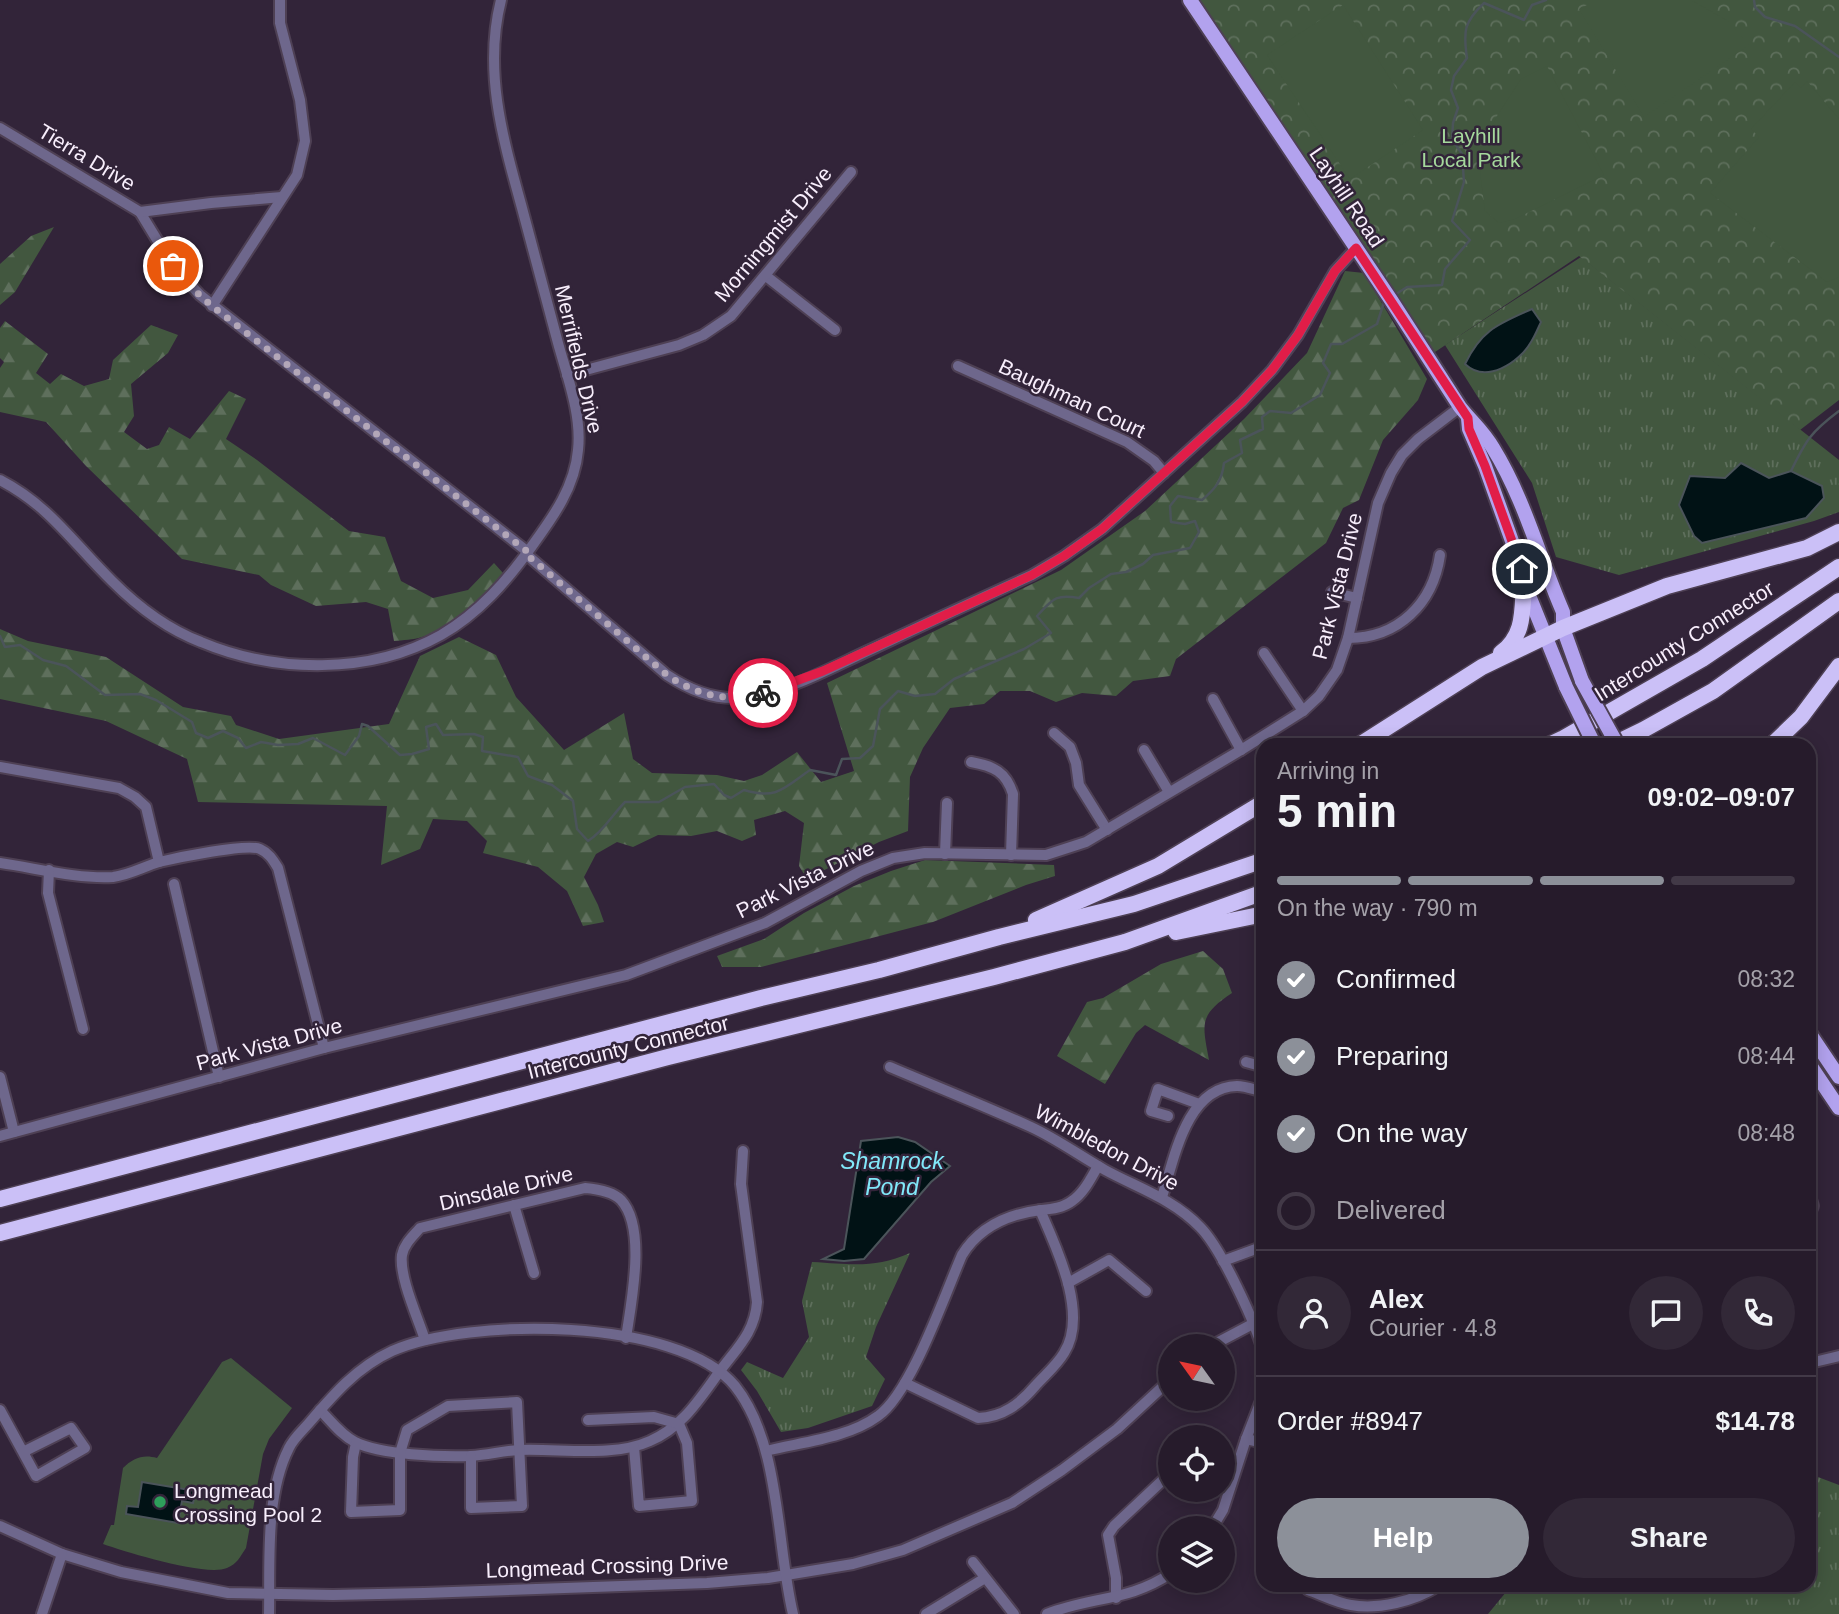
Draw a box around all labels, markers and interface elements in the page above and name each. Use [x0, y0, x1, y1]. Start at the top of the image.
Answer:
street label: Tierra Drive [34, 119, 140, 195]
park label: Layhill Local Park [1421, 124, 1521, 171]
street label: Layhill Road [1305, 143, 1389, 251]
street label: Morningmist Drive [710, 162, 836, 306]
pin [143, 236, 203, 296]
icon: bag [154, 247, 192, 285]
street label: Merrifields Drive [551, 283, 607, 435]
street label: Baughman Court [995, 354, 1149, 442]
street label: Park Vista Drive [1308, 510, 1366, 662]
pin [1492, 539, 1552, 599]
icon: home [1503, 550, 1541, 588]
street label: Intercounty Connector [1590, 577, 1778, 705]
courier [728, 658, 798, 728]
icon: bike [744, 674, 782, 712]
text: Arriving in [1277, 758, 1379, 784]
text: 09:02–09:07 [1648, 782, 1795, 812]
text: 5 min [1277, 785, 1397, 837]
street label: Park Vista Drive [732, 836, 878, 922]
text: On the way · 790 m [1277, 895, 1478, 921]
icon: check [1277, 961, 1315, 999]
text: Confirmed [1336, 964, 1456, 994]
text: 08:32 [1737, 966, 1795, 992]
street label: Intercounty Connector [525, 1011, 731, 1083]
street label: Park Vista Drive [193, 1013, 345, 1075]
icon: check [1277, 1038, 1315, 1076]
text: Preparing [1336, 1041, 1449, 1071]
text: 08:44 [1737, 1043, 1795, 1069]
street label: Wimbledon Drive [1031, 1099, 1183, 1195]
icon: check [1277, 1115, 1315, 1153]
text: On the way [1336, 1118, 1468, 1148]
text: 08:48 [1737, 1120, 1795, 1146]
water label: Shamrock Pond [840, 1148, 945, 1200]
street label: Dinsdale Drive [437, 1161, 575, 1215]
text: Delivered [1336, 1195, 1446, 1225]
button: person [1277, 1276, 1351, 1350]
button: chat [1629, 1276, 1703, 1350]
button: phone [1721, 1276, 1795, 1350]
text: Alex [1369, 1284, 1424, 1314]
text: Courier · 4.8 [1369, 1315, 1497, 1341]
north arrow [1158, 1334, 1236, 1410]
map controls [1158, 1334, 1235, 1593]
text: Order #8947 [1277, 1406, 1423, 1436]
text: $14.78 [1715, 1406, 1795, 1436]
button: locate [1158, 1425, 1235, 1502]
place label: Longmead Crossing Pool 2 [174, 1479, 322, 1526]
marker: Longmead Crossing Pool 2 [152, 1494, 168, 1510]
button: Help [1277, 1498, 1529, 1578]
button: Share [1543, 1498, 1795, 1578]
button: layers [1158, 1516, 1235, 1593]
street label: Longmead Crossing Drive [485, 1550, 729, 1582]

